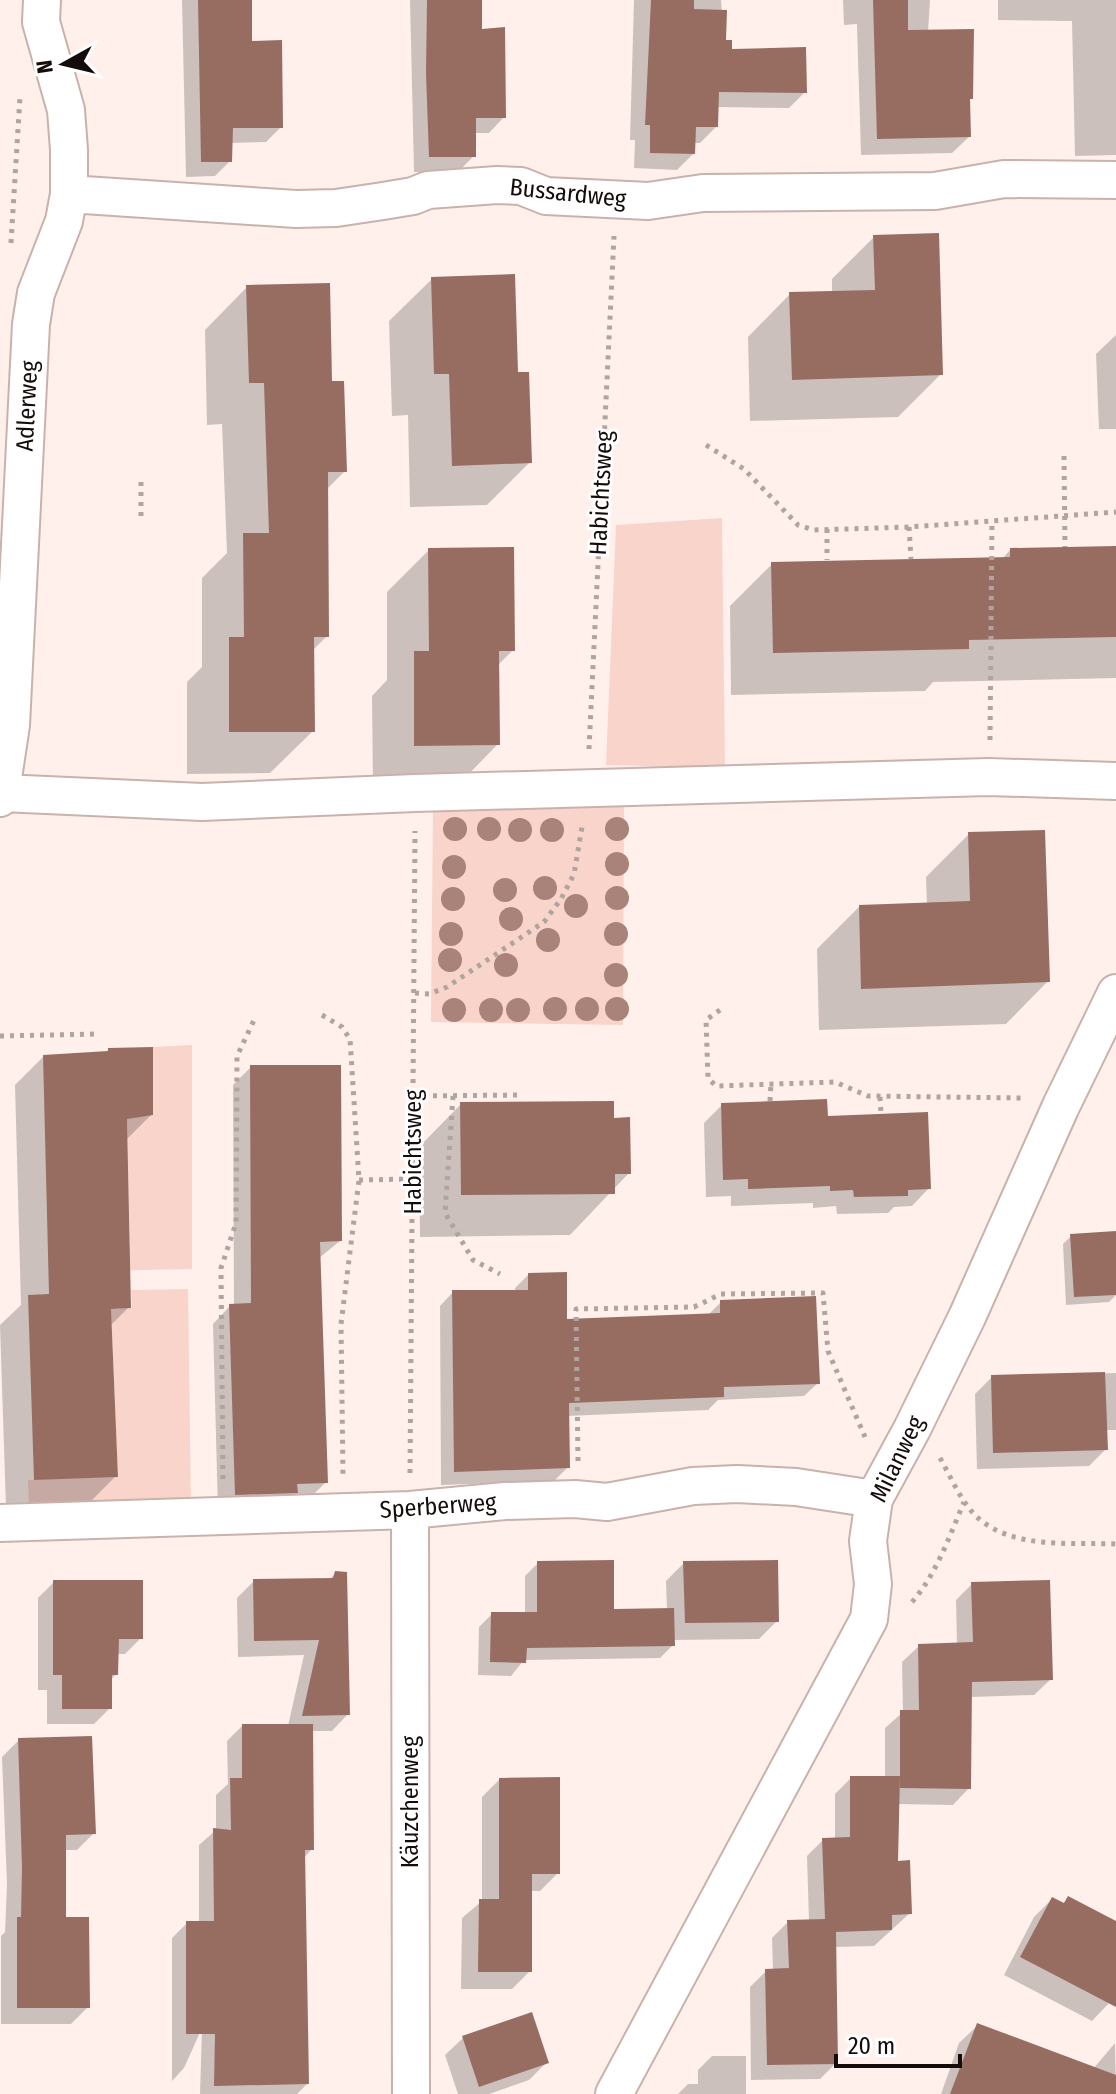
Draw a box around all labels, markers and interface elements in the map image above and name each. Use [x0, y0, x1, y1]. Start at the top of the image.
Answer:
north arrow [24, 24, 104, 104]
text: N [30, 58, 59, 75]
street label: Bussardweg [508, 173, 628, 213]
street label: Adlerweg [11, 359, 43, 452]
street label: Habichtsweg [584, 429, 618, 556]
street label: Habichtsweg [399, 1089, 427, 1214]
street label: Milanweg [864, 1411, 930, 1507]
street label: Sperberweg [379, 1488, 498, 1524]
street label: Käuzchenweg [396, 1735, 424, 1868]
scale bar [836, 2018, 960, 2068]
text: 20 m [848, 2032, 895, 2060]

